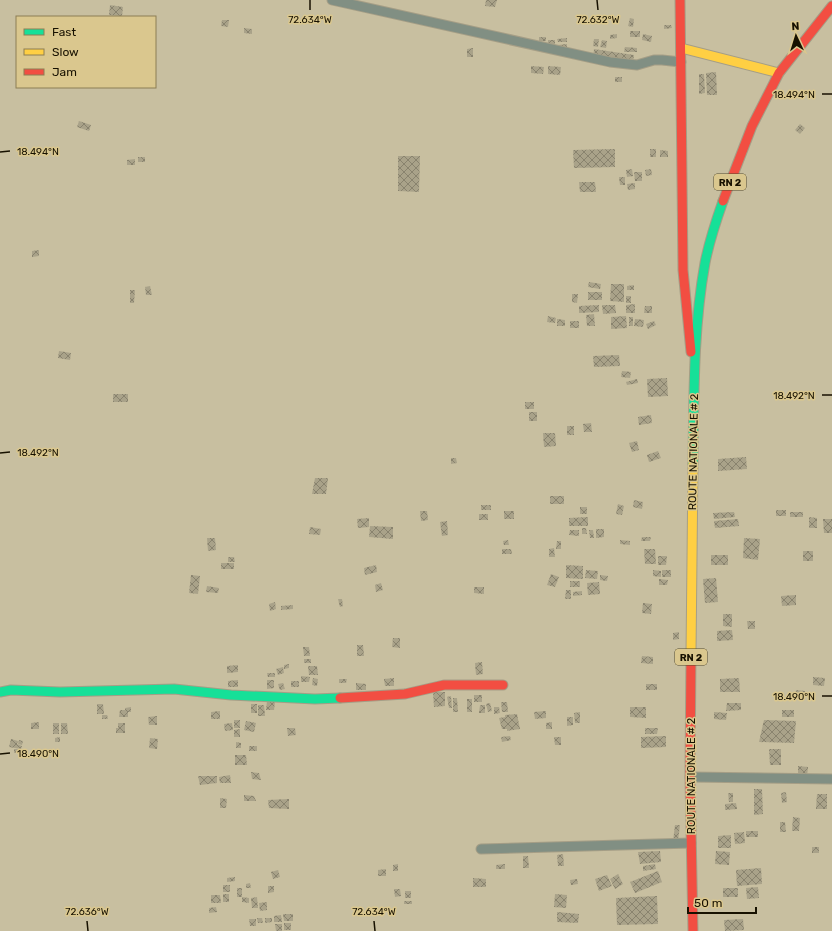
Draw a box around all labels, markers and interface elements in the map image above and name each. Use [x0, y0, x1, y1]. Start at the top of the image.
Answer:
text: 72.634°W [288, 14, 332, 26]
text: 72.632°W [576, 14, 620, 26]
legend [16, 16, 156, 88]
north arrow [776, 16, 816, 56]
text: N [791, 20, 800, 33]
text: Fast [52, 25, 76, 39]
text: Slow [52, 45, 79, 59]
text: Jam [52, 65, 77, 79]
text: 18.494°N [773, 89, 815, 101]
text: 18.494°N [17, 146, 59, 158]
road number: RN 2 [714, 174, 746, 190]
text: 18.492°N [773, 390, 815, 402]
street label: ROUTE NATIONALE # 2 [686, 394, 701, 510]
text: 18.492°N [17, 447, 59, 459]
road number: RN 2 [675, 649, 707, 665]
text: 18.490°N [773, 691, 815, 703]
street label: ROUTE NATIONALE # 2 [685, 718, 698, 834]
text: 18.490°N [17, 748, 59, 760]
scale bar [688, 889, 756, 915]
text: 50 m [694, 896, 722, 910]
text: 72.636°W [65, 906, 109, 918]
text: 72.634°W [352, 906, 396, 918]

